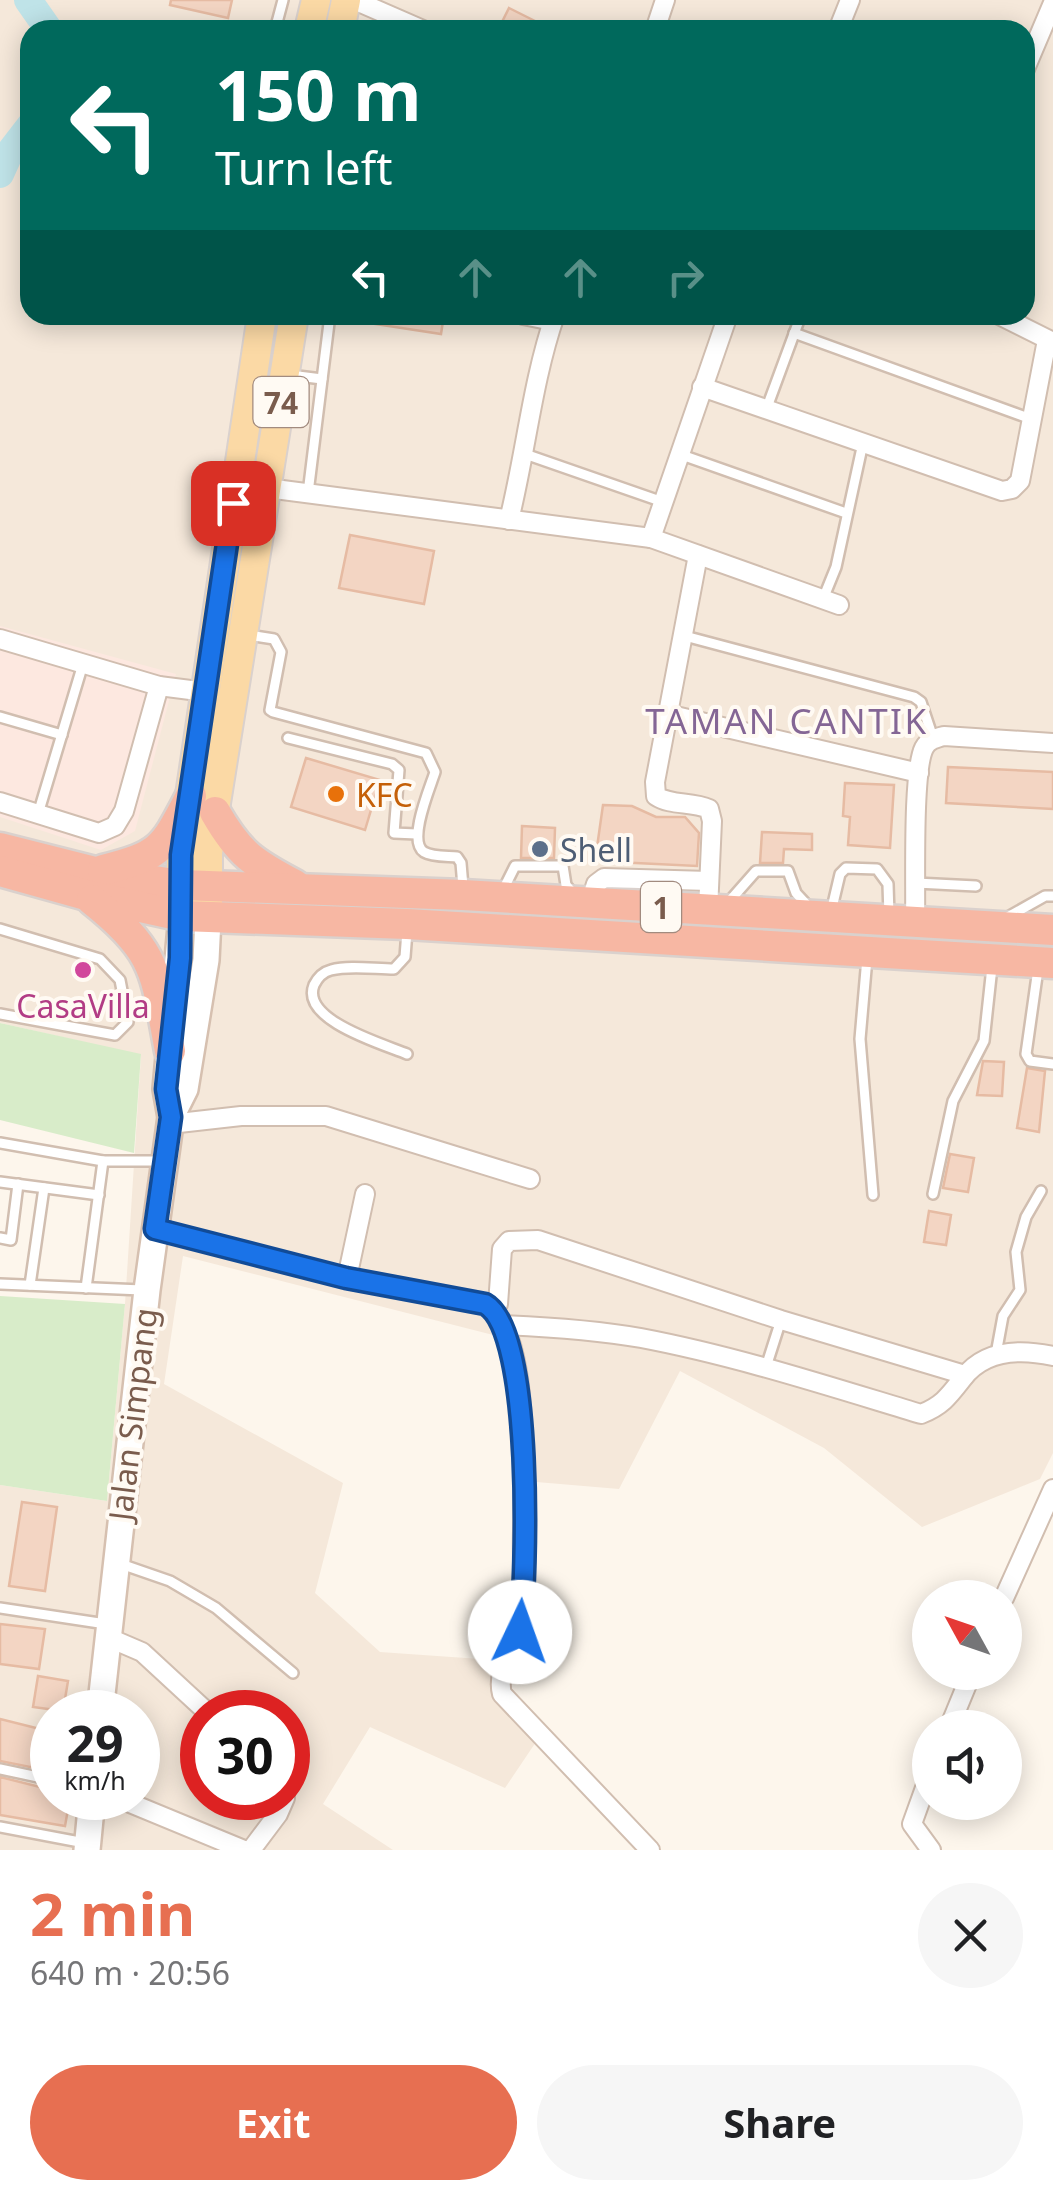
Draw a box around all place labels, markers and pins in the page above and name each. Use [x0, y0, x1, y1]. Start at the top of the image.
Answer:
pin [191, 461, 276, 546]
place label: KFC [356, 773, 413, 816]
marker: KFC [325, 783, 347, 805]
place label: Shell [560, 828, 632, 871]
marker: Shell [529, 838, 551, 860]
marker: CasaVilla [72, 959, 94, 981]
place label: CasaVilla [16, 984, 150, 1027]

